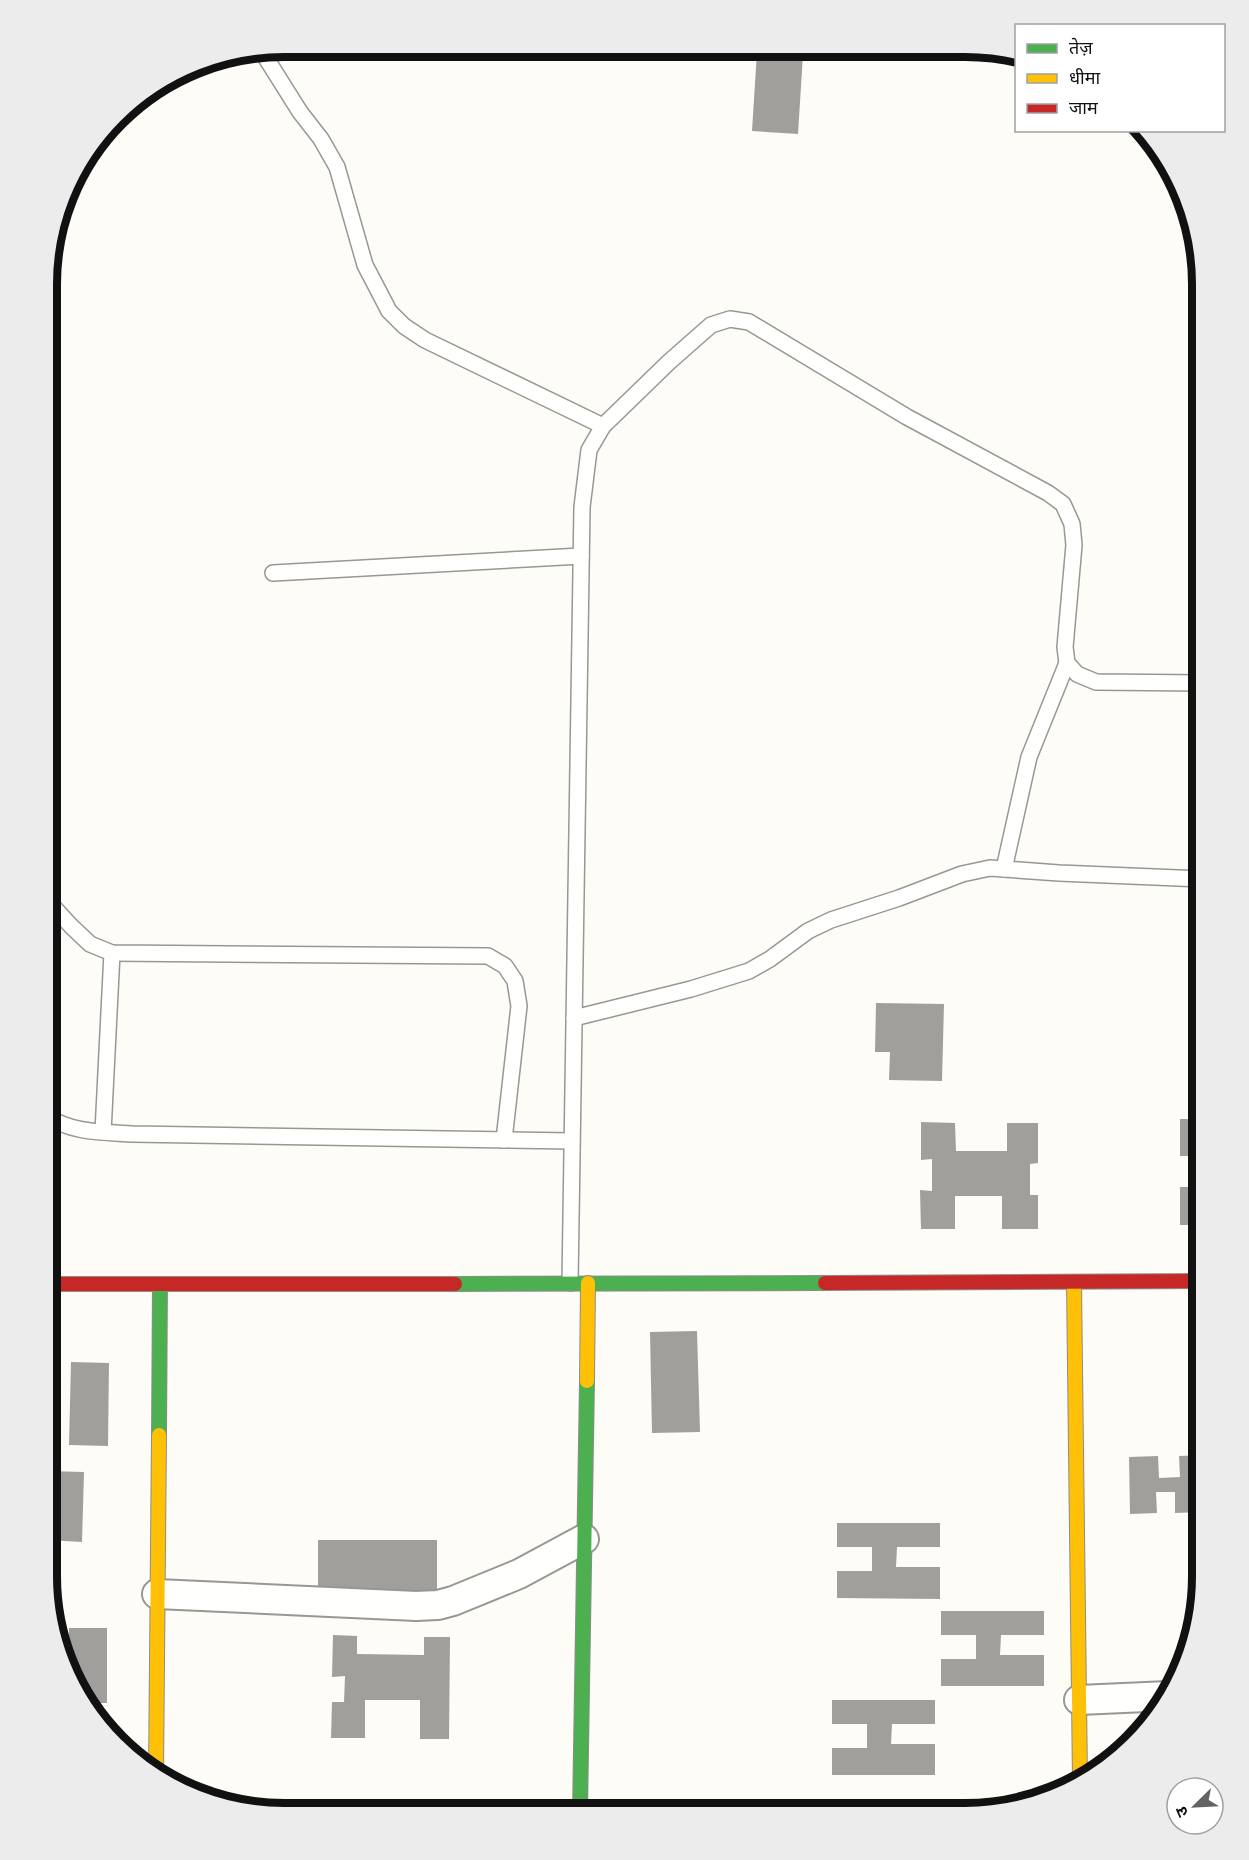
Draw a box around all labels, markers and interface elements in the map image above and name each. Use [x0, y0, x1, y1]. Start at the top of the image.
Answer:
legend [1015, 24, 1225, 132]
text: तेज़ [1069, 35, 1093, 59]
text: धीमा [1069, 65, 1100, 89]
text: जाम [1069, 95, 1099, 119]
north arrow [1165, 1776, 1225, 1836]
text: उ [1169, 1803, 1193, 1821]

